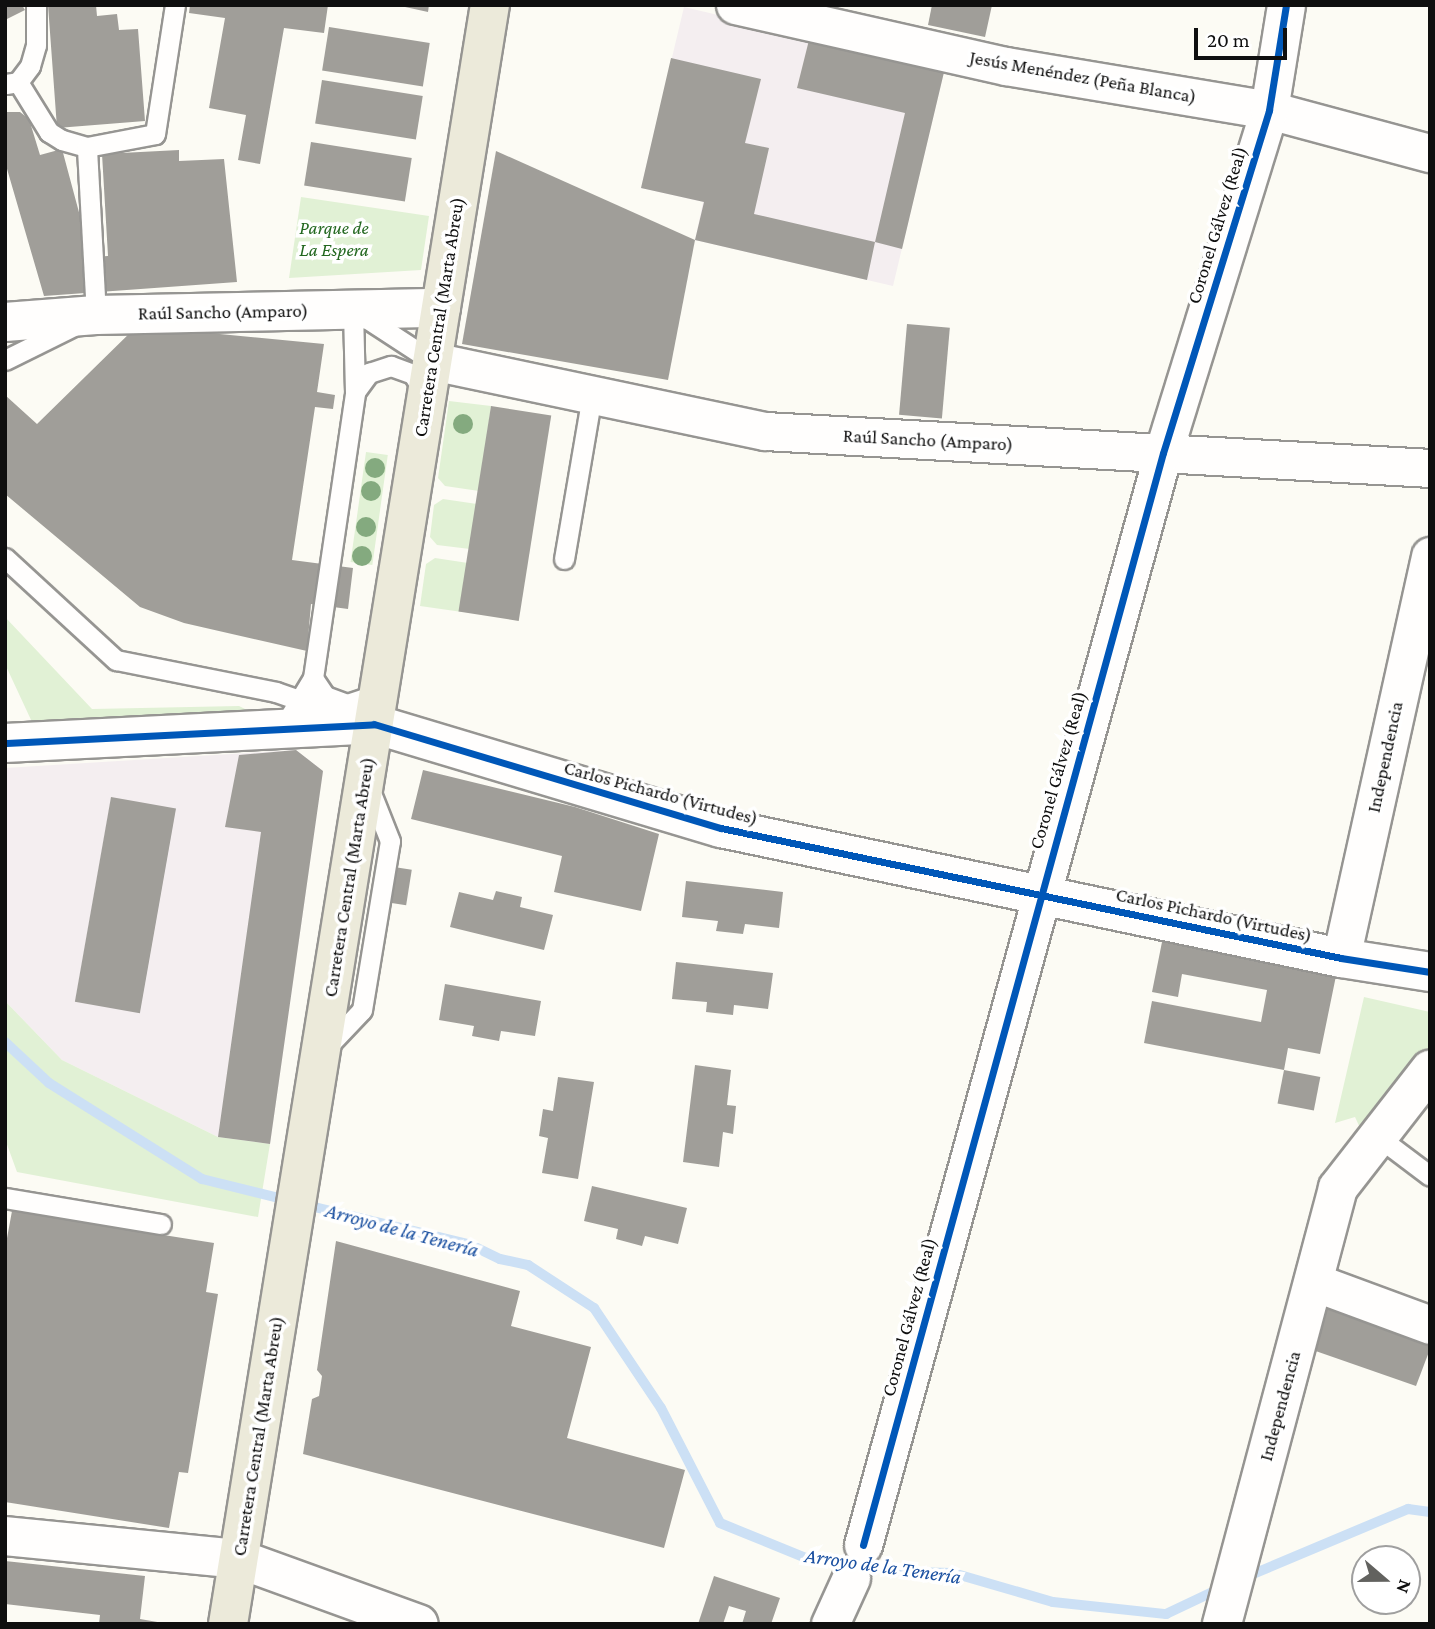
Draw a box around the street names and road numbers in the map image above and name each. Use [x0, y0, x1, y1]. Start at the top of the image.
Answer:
street label: Jesús Menéndez (Peña Blanca) [968, 46, 1198, 108]
street label: Coronel Gálvez (Real) [1182, 143, 1252, 307]
street label: Carretera Central (Marta Abreu) [409, 195, 469, 439]
street label: Raúl Sancho (Amparo) [138, 299, 308, 325]
street label: Raúl Sancho (Amparo) [842, 424, 1014, 456]
street label: Coronel Gálvez (Real) [1024, 688, 1092, 852]
street label: Independencia [1362, 699, 1408, 815]
street label: Carretera Central (Marta Abreu) [319, 755, 379, 999]
street label: Carlos Pichardo (Virtudes) [561, 756, 761, 830]
street label: Carlos Pichardo (Virtudes) [1114, 883, 1314, 947]
street label: Coronel Gálvez (Real) [877, 1235, 941, 1399]
street label: Carretera Central (Marta Abreu) [228, 1314, 288, 1558]
street label: Independencia [1254, 1348, 1306, 1464]

